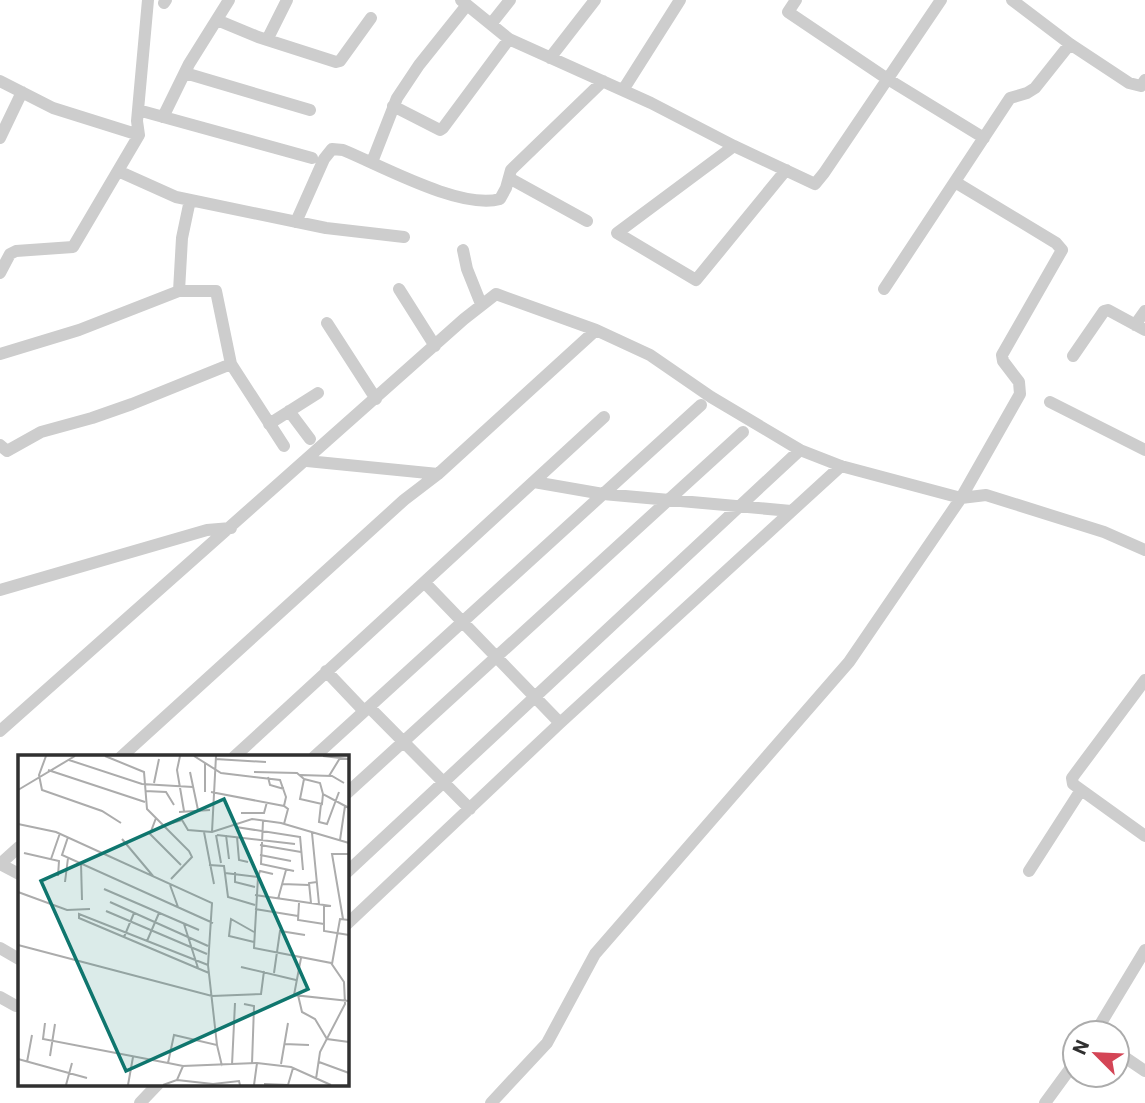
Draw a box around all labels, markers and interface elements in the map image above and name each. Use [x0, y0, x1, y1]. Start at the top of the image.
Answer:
inset map [18, 755, 348, 1086]
north arrow [1061, 1019, 1131, 1089]
text: N [1068, 1036, 1094, 1058]

